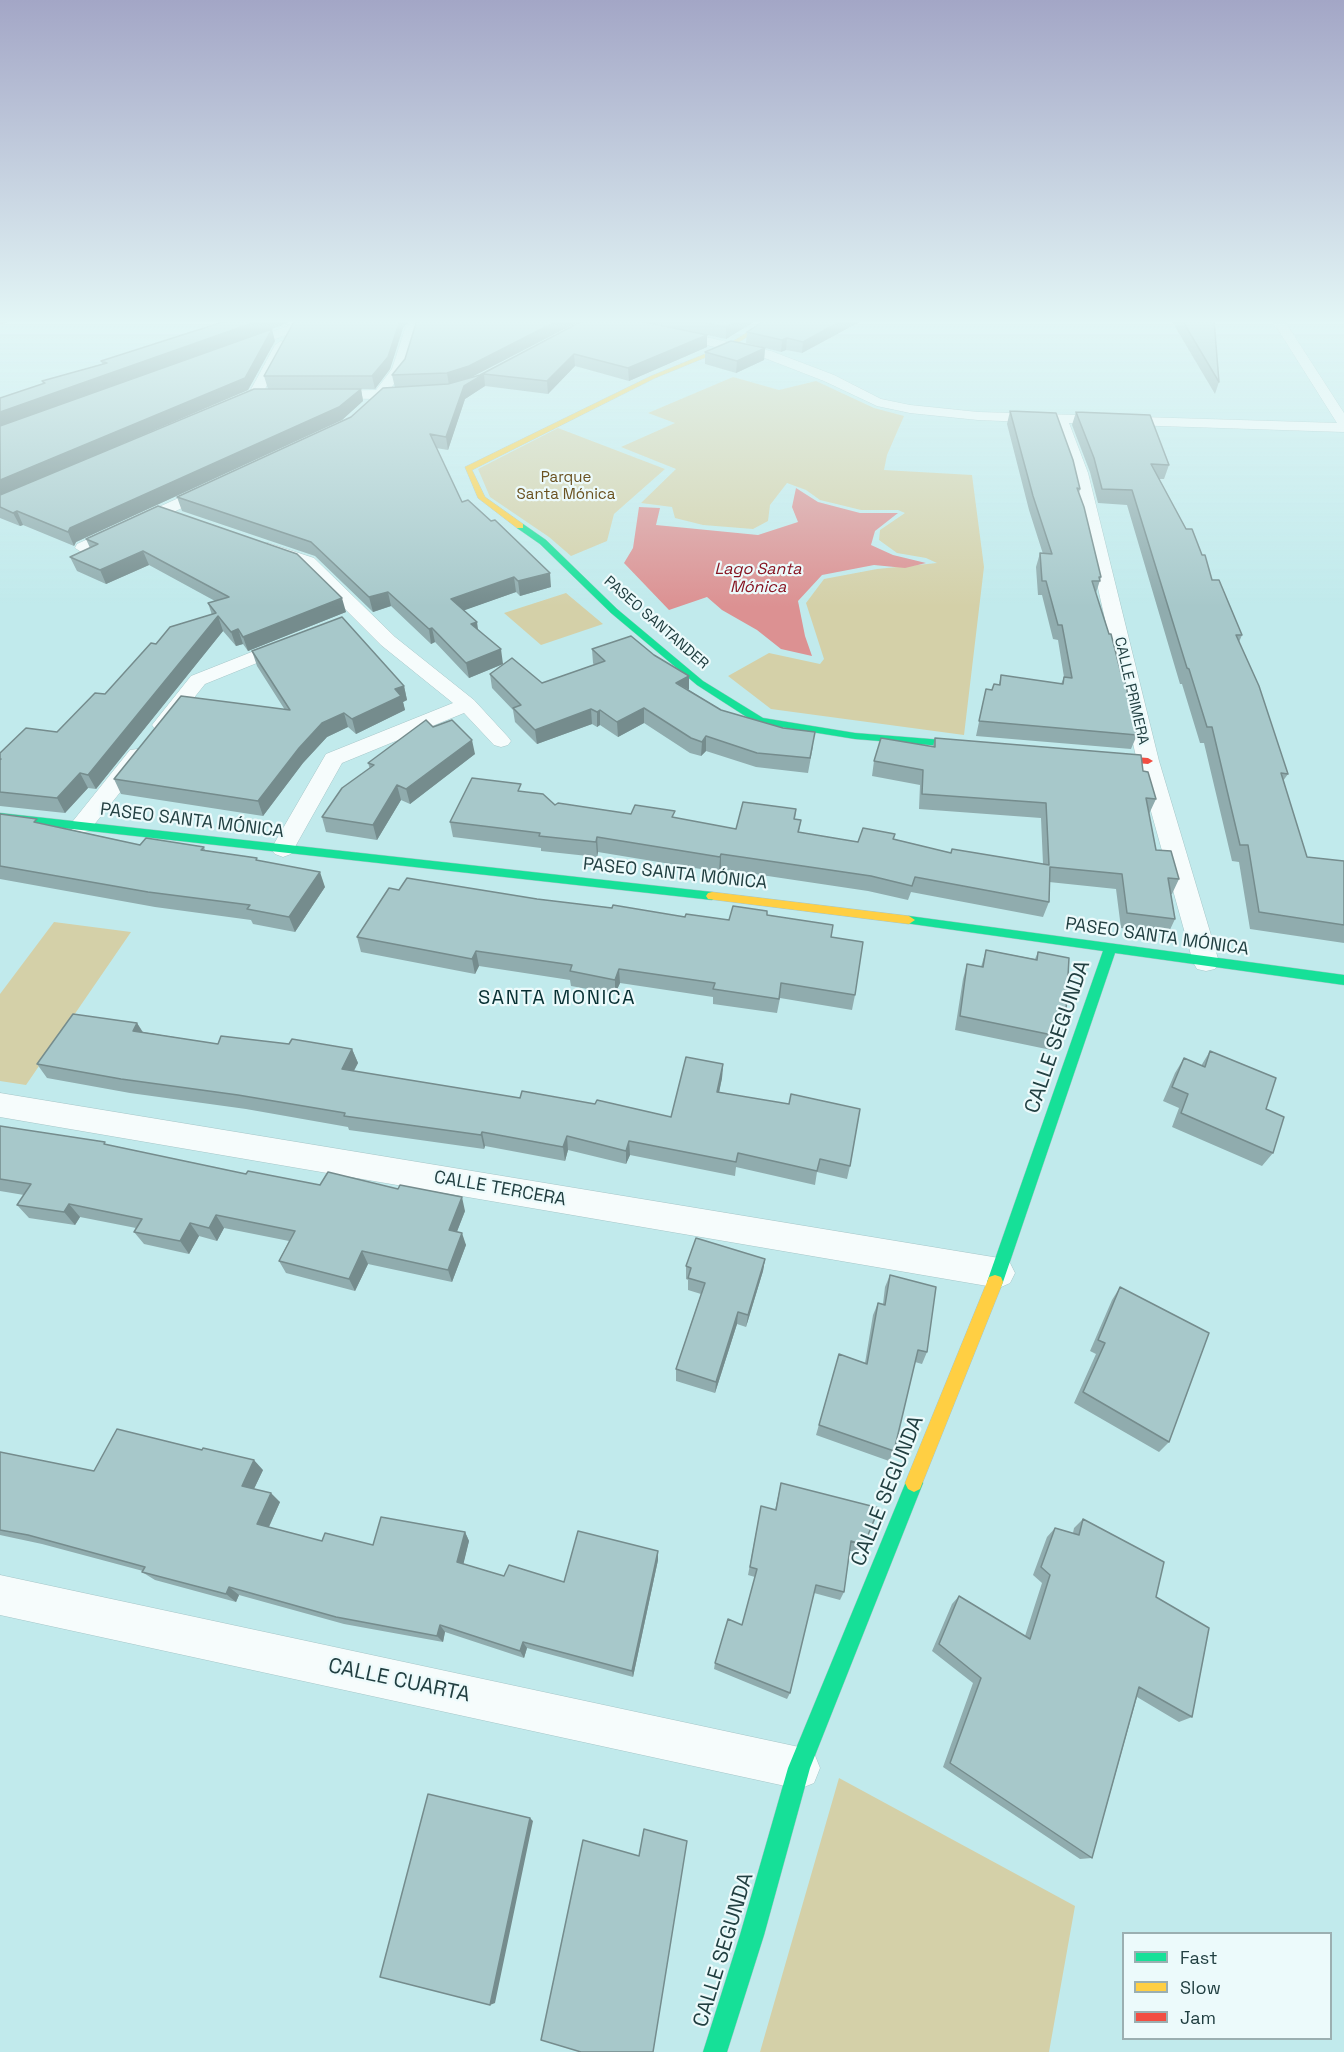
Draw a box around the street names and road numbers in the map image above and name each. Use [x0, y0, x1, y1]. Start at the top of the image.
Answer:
street label: PASEO SANTANDER [600, 573, 712, 673]
street label: CALLE PRIMERA [1110, 635, 1152, 747]
street label: PASEO SANTA MÓNICA [99, 799, 285, 843]
street label: PASEO SANTA MÓNICA [582, 854, 768, 894]
street label: PASEO SANTA MÓNICA [1064, 913, 1250, 961]
street label: CALLE SEGUNDA [1020, 957, 1096, 1117]
street label: CALLE TERCERA [432, 1167, 568, 1211]
street label: CALLE SEGUNDA [846, 1412, 930, 1570]
street label: CALLE CUARTA [326, 1654, 472, 1708]
street label: CALLE SEGUNDA [689, 1870, 759, 2030]

